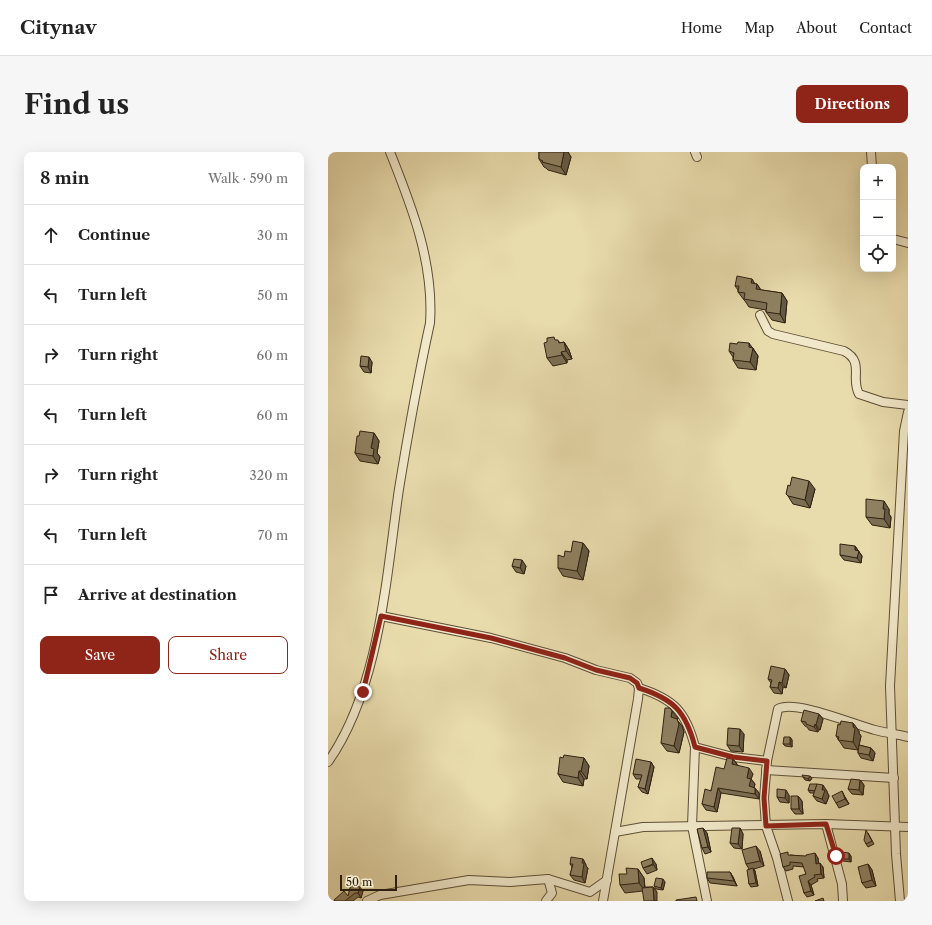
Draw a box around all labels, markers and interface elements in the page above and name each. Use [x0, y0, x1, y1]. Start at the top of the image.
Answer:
text: Citynav [20, 16, 97, 39]
text: Home [681, 19, 722, 37]
text: Map [744, 19, 774, 37]
text: About [796, 19, 837, 37]
text: Contact [859, 19, 912, 37]
button: Directions [796, 85, 908, 123]
text: Find us [24, 87, 129, 121]
map controls [860, 164, 896, 272]
button: + [860, 164, 896, 200]
text: 8 min [40, 168, 89, 188]
text: Walk · 590 m [208, 170, 288, 186]
button: − [860, 200, 896, 236]
icon: ahead [40, 224, 62, 246]
text: Continue [78, 225, 150, 244]
text: 30 m [257, 227, 288, 243]
button: locate [860, 236, 896, 272]
icon: left [40, 284, 62, 306]
text: Turn left [78, 285, 147, 304]
text: 50 m [257, 287, 288, 303]
icon: right [40, 344, 62, 366]
text: Turn right [78, 345, 158, 364]
text: 60 m [257, 347, 288, 363]
icon: left [40, 404, 62, 426]
text: Turn left [78, 405, 147, 424]
text: 60 m [257, 407, 288, 423]
icon: right [40, 464, 62, 486]
text: Turn right [78, 465, 158, 484]
text: 320 m [250, 467, 288, 483]
icon: left [40, 524, 62, 546]
text: Turn left [78, 525, 147, 544]
text: 70 m [258, 527, 288, 543]
icon: arrive [40, 584, 62, 606]
text: Arrive at destination [78, 585, 237, 604]
button: Save [40, 636, 160, 674]
button: Share [168, 636, 288, 674]
route end [354, 683, 372, 701]
route start [827, 847, 845, 865]
scale bar [340, 873, 397, 892]
text: 50 m [346, 875, 372, 889]

